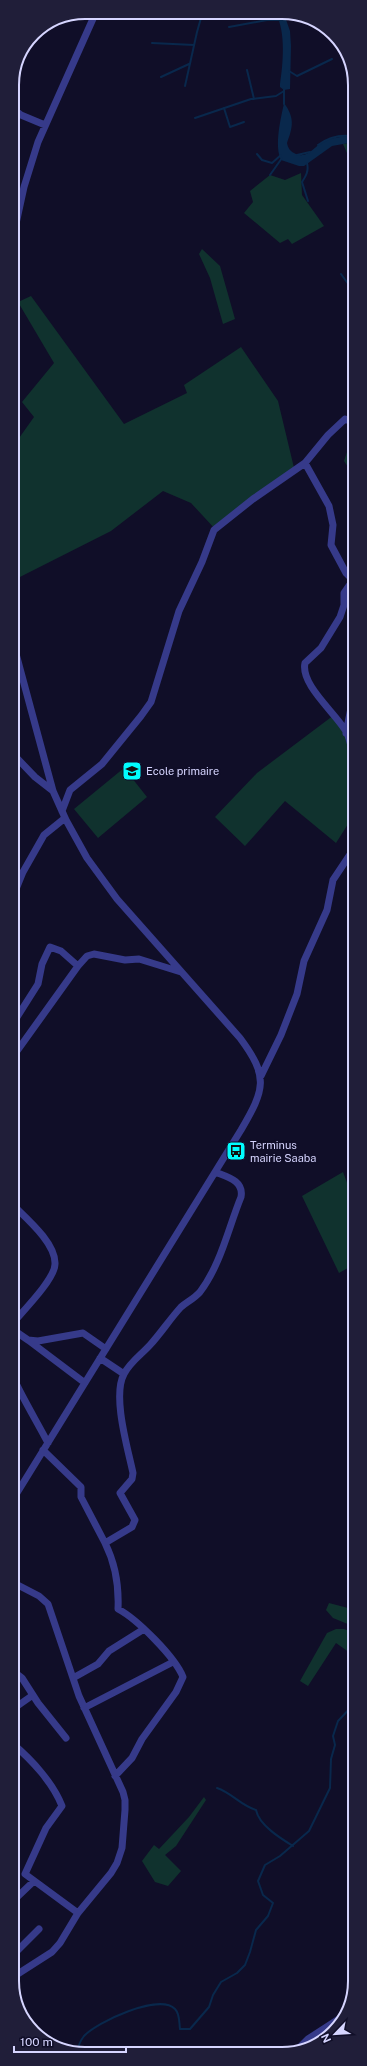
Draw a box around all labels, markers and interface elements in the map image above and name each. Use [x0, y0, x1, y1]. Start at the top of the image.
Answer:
school or university icon: Ecole primaire [121, 760, 143, 782]
place label: Ecole primaire [146, 765, 219, 777]
place label: Terminus mairie Saaba [250, 1139, 316, 1164]
bus stop icon: Terminus mairie Saaba [225, 1140, 247, 1162]
north arrow [315, 2014, 355, 2054]
scale bar [14, 2028, 126, 2054]
text: N [319, 2032, 333, 2045]
text: 100 m [20, 2035, 53, 2049]

